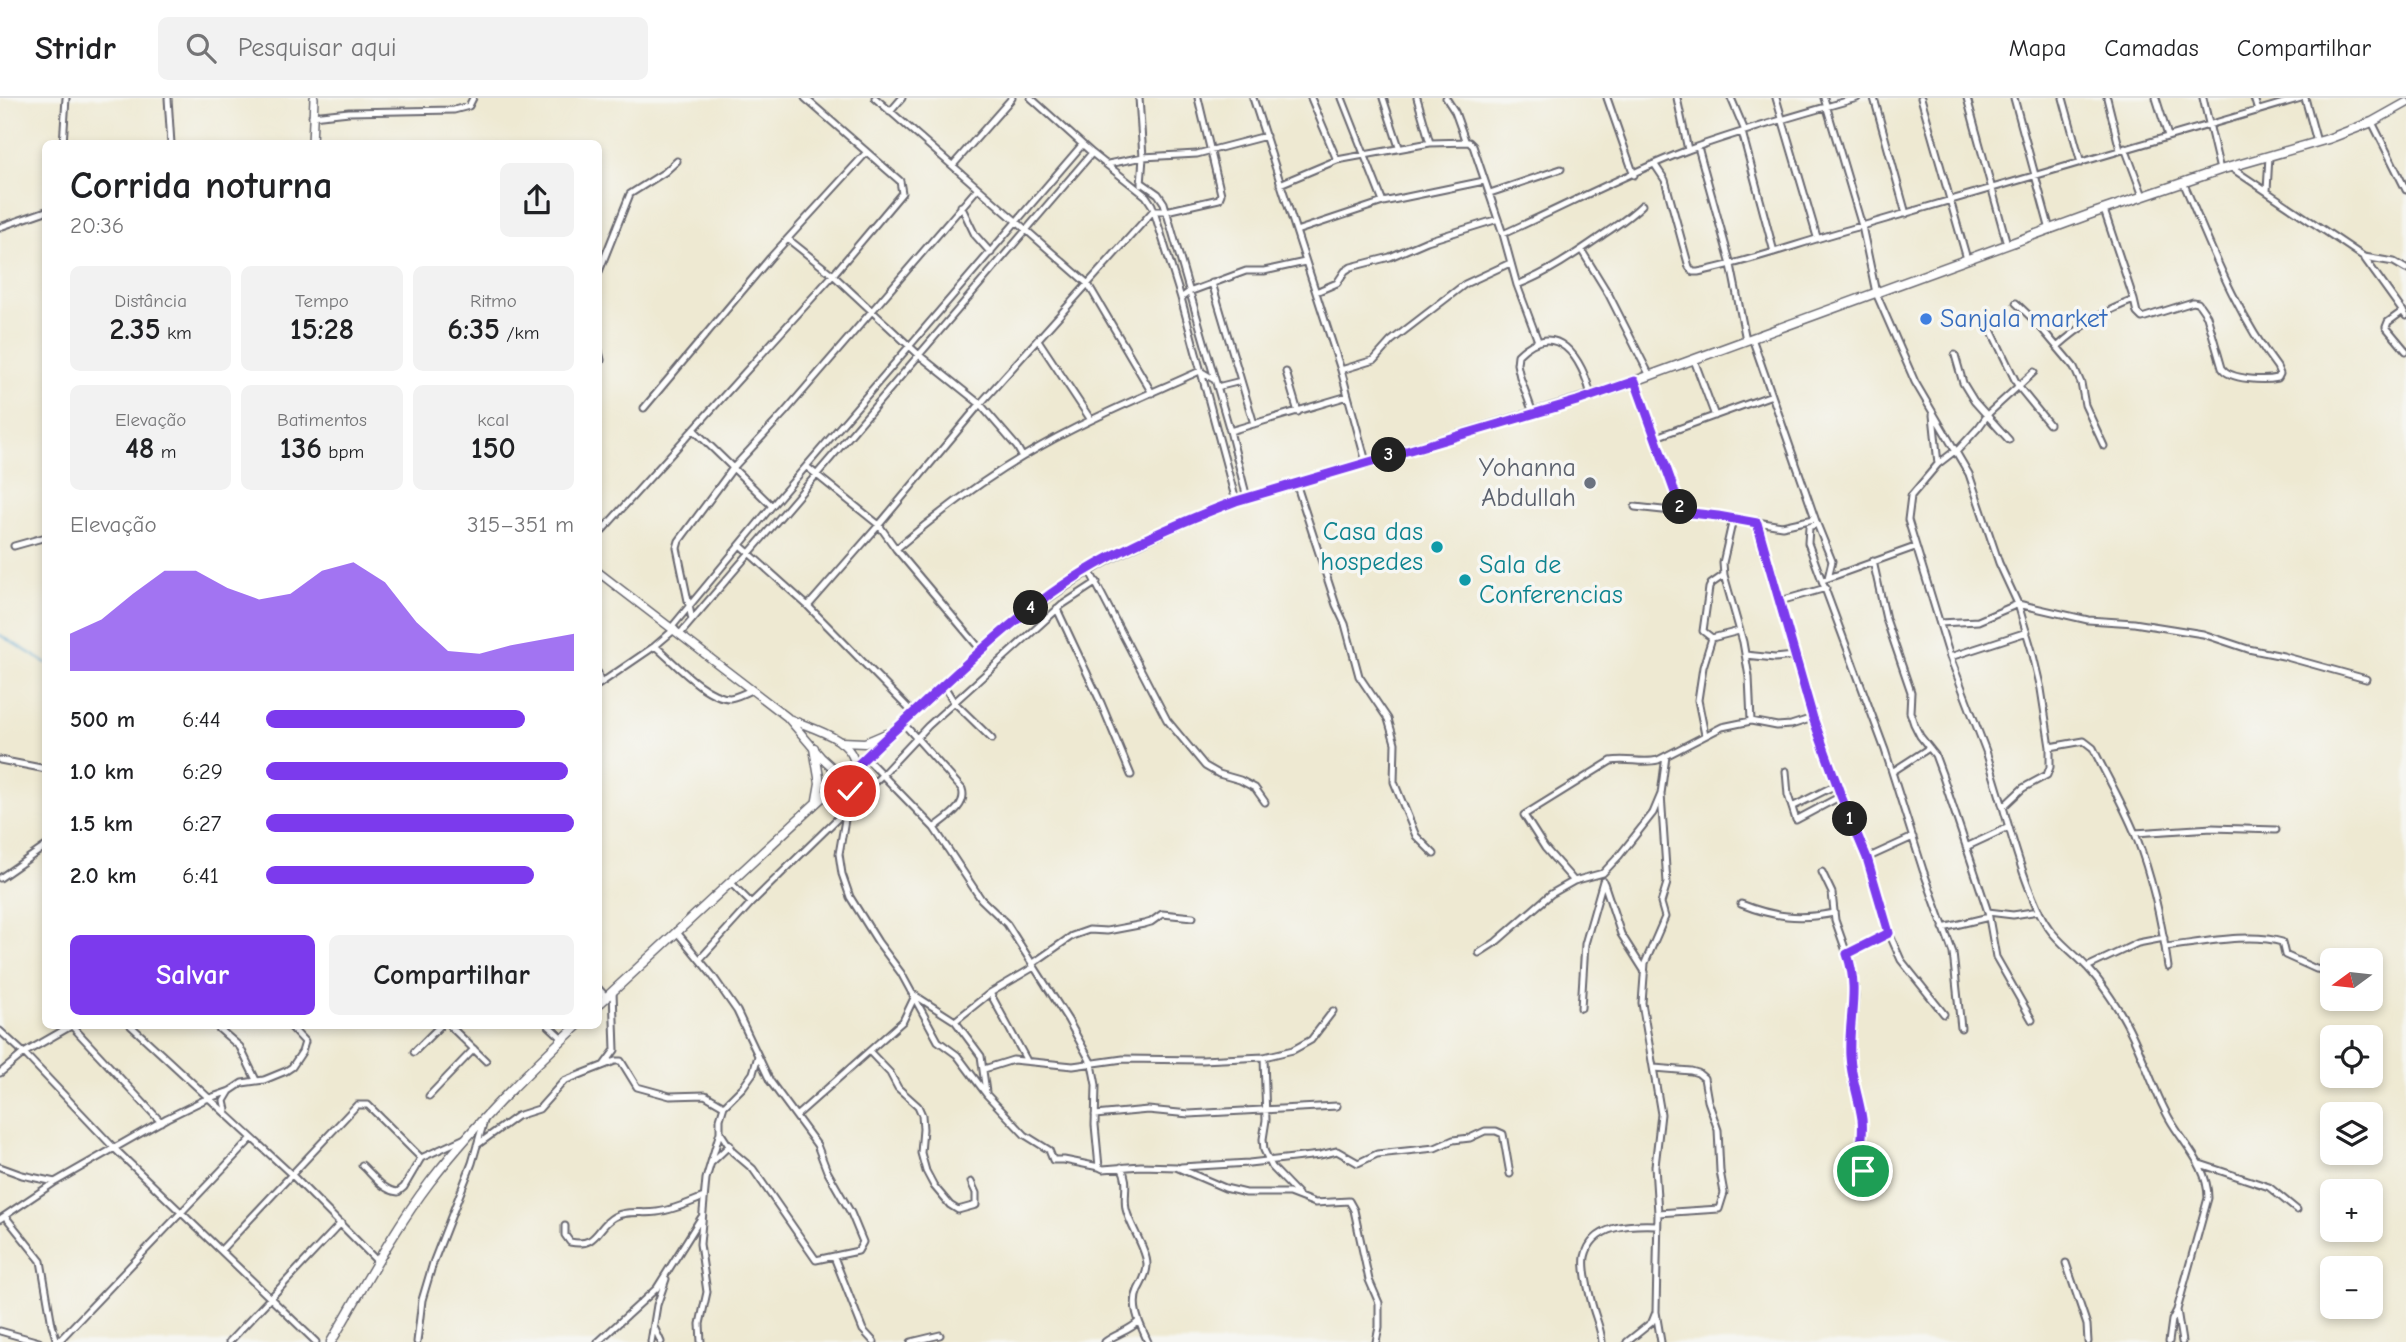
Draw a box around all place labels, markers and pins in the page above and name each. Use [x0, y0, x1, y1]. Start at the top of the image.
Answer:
place label: Sanjala market [1940, 304, 2109, 334]
marker: Sanjala market [1918, 311, 1934, 327]
pin: 3 [1372, 438, 1406, 472]
place label: Yohanna Abdullah [1479, 453, 1576, 513]
marker: Yohanna Abdullah [1582, 475, 1598, 491]
pin: 2 [1662, 490, 1698, 524]
place label: Casa das hospedes [1320, 517, 1423, 577]
marker: Casa das hospedes [1429, 539, 1445, 555]
place label: Sala de Conferencias [1479, 550, 1623, 610]
marker: Sala de Conferencias [1457, 572, 1473, 588]
pin: 4 [1014, 590, 1048, 626]
pin [820, 761, 880, 821]
pin: 1 [1832, 802, 1868, 836]
pin [1833, 1141, 1893, 1201]

